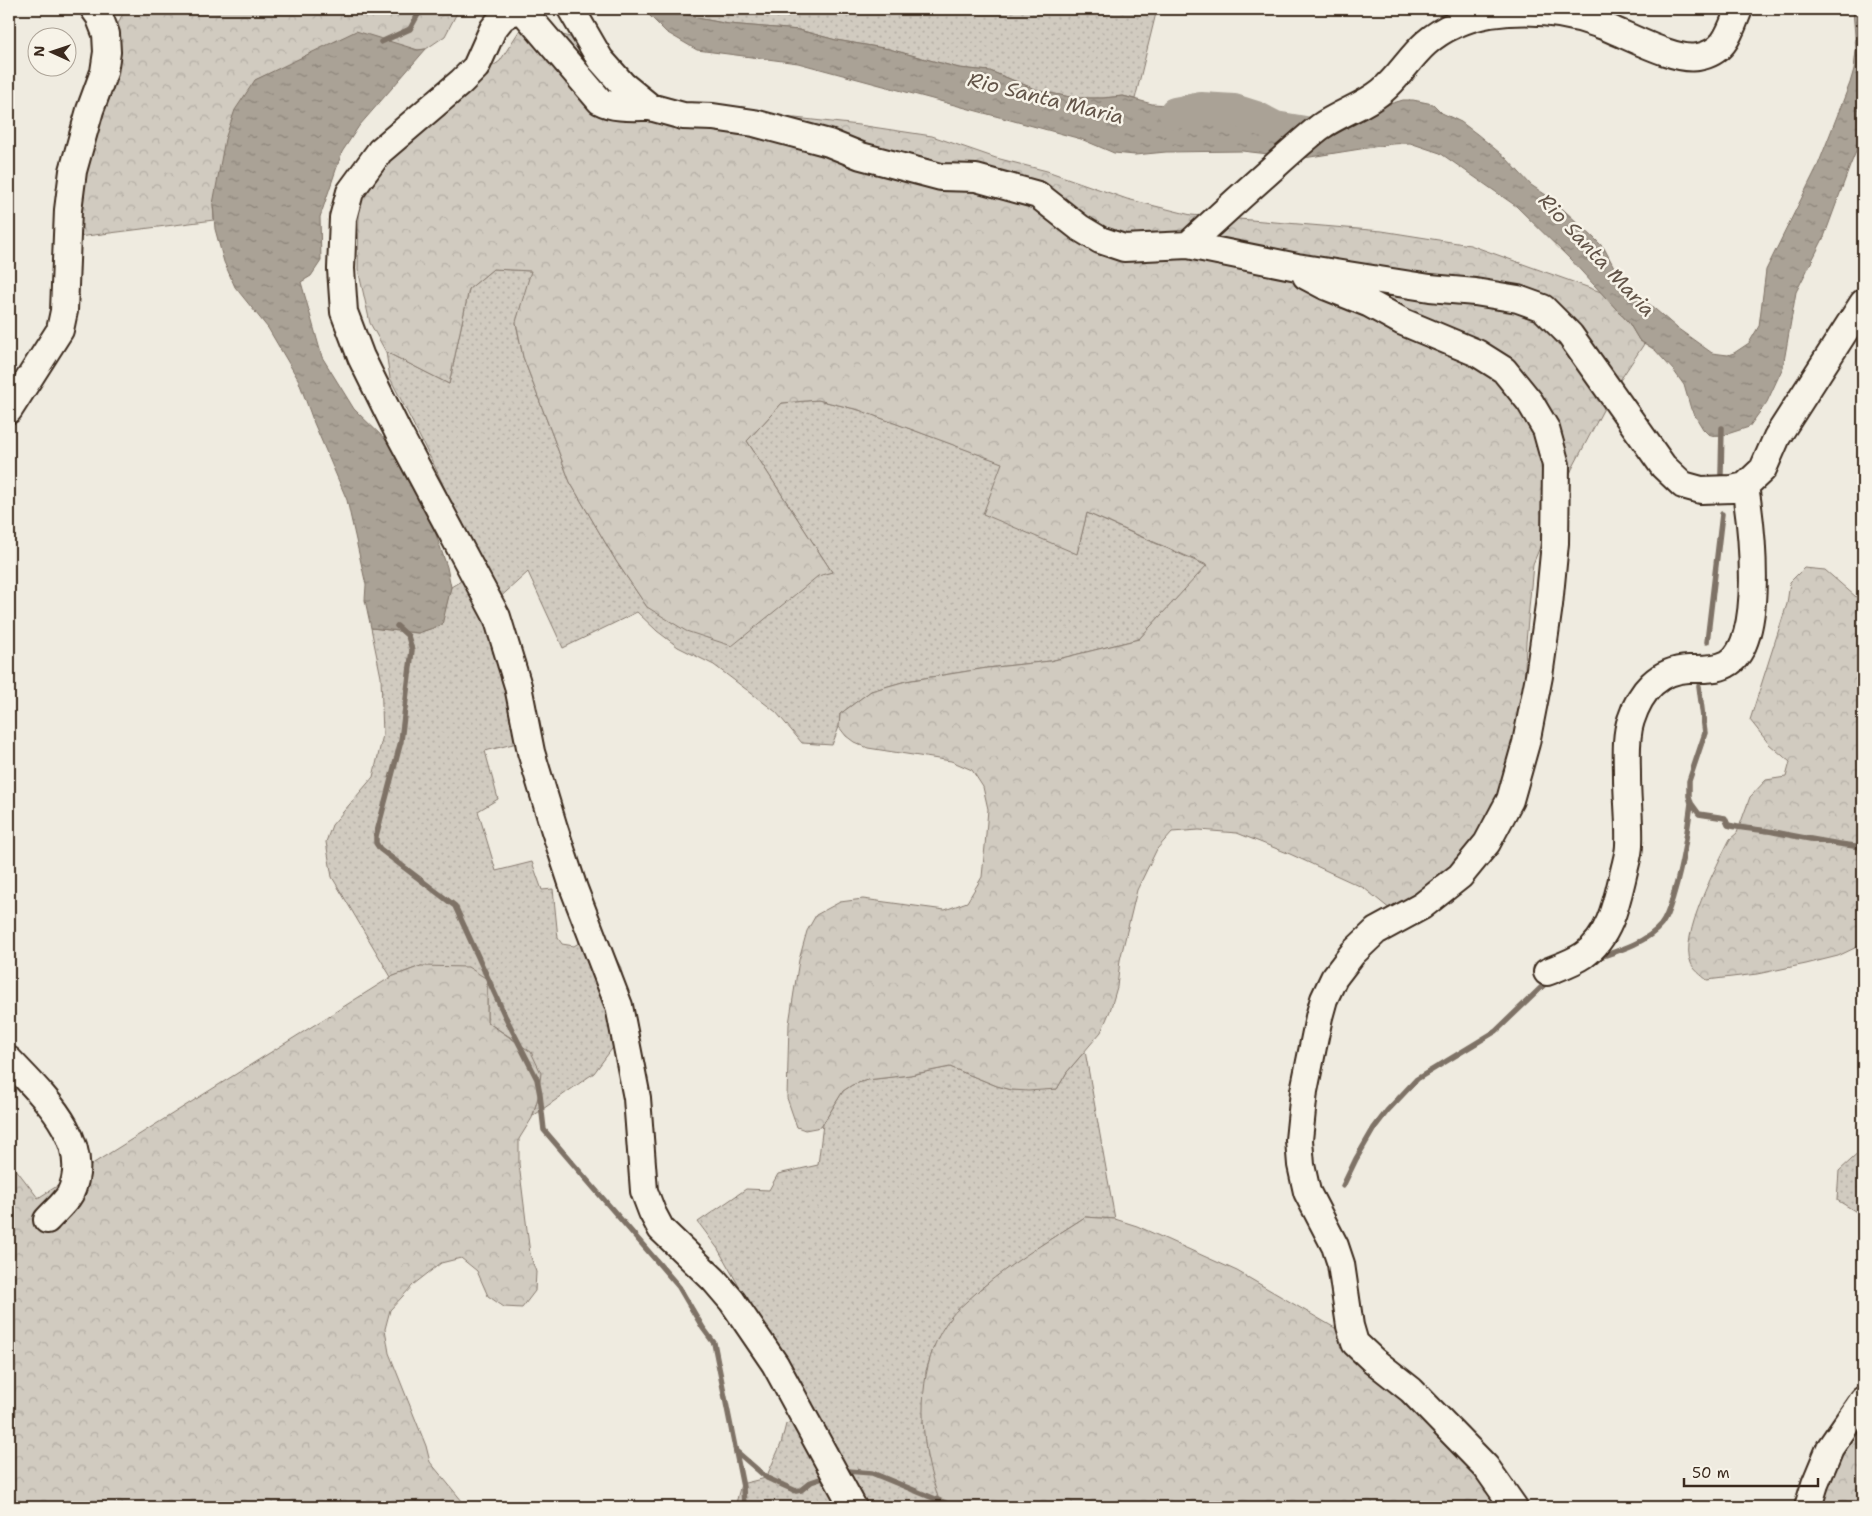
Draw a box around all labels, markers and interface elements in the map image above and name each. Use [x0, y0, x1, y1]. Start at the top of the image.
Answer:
north arrow [28, 28, 78, 78]
text: N [30, 45, 48, 57]
water label: Rio Santa Maria [965, 66, 1127, 130]
water label: Rio Santa Maria [1533, 188, 1661, 322]
scale bar [1684, 1456, 1818, 1488]
text: 50 m [1692, 1463, 1730, 1483]

